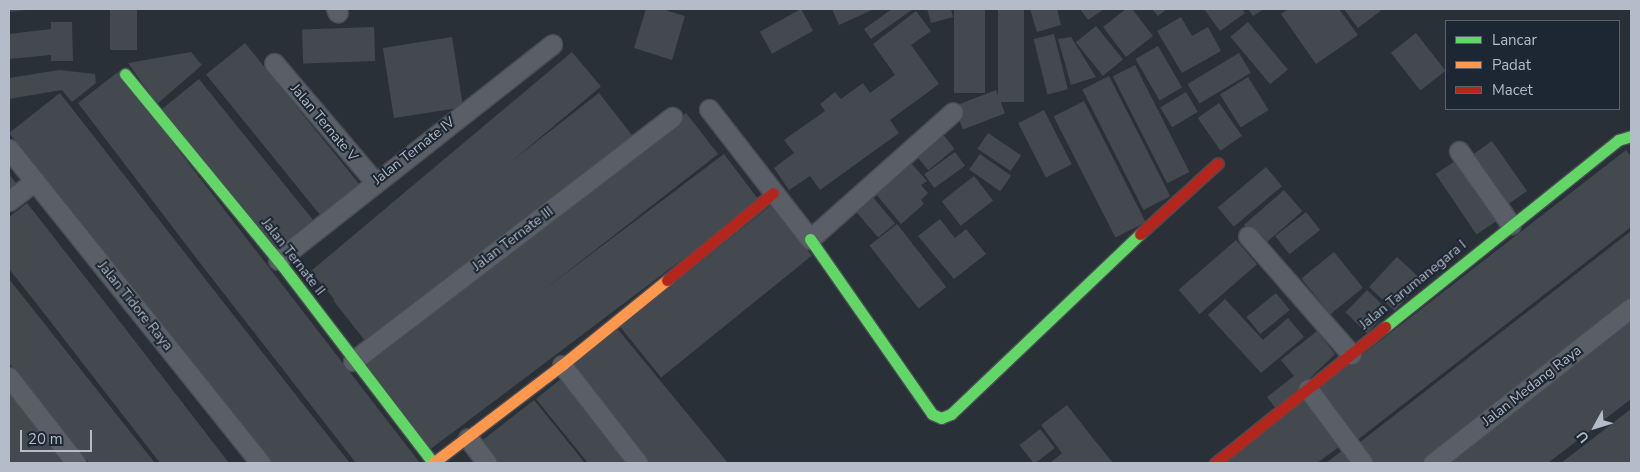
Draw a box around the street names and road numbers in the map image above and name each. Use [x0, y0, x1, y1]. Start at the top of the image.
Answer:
street label: Jalan Ternate V [287, 81, 361, 165]
street label: Jalan Ternate IV [370, 114, 458, 188]
street label: Jalan Ternate III [469, 203, 557, 275]
street label: Jalan Ternate II [258, 215, 328, 299]
street label: Jalan Tarumanegara I [1356, 237, 1470, 333]
street label: Jalan Tidore Raya [94, 258, 176, 354]
street label: Jalan Medang Raya [1479, 342, 1585, 430]

